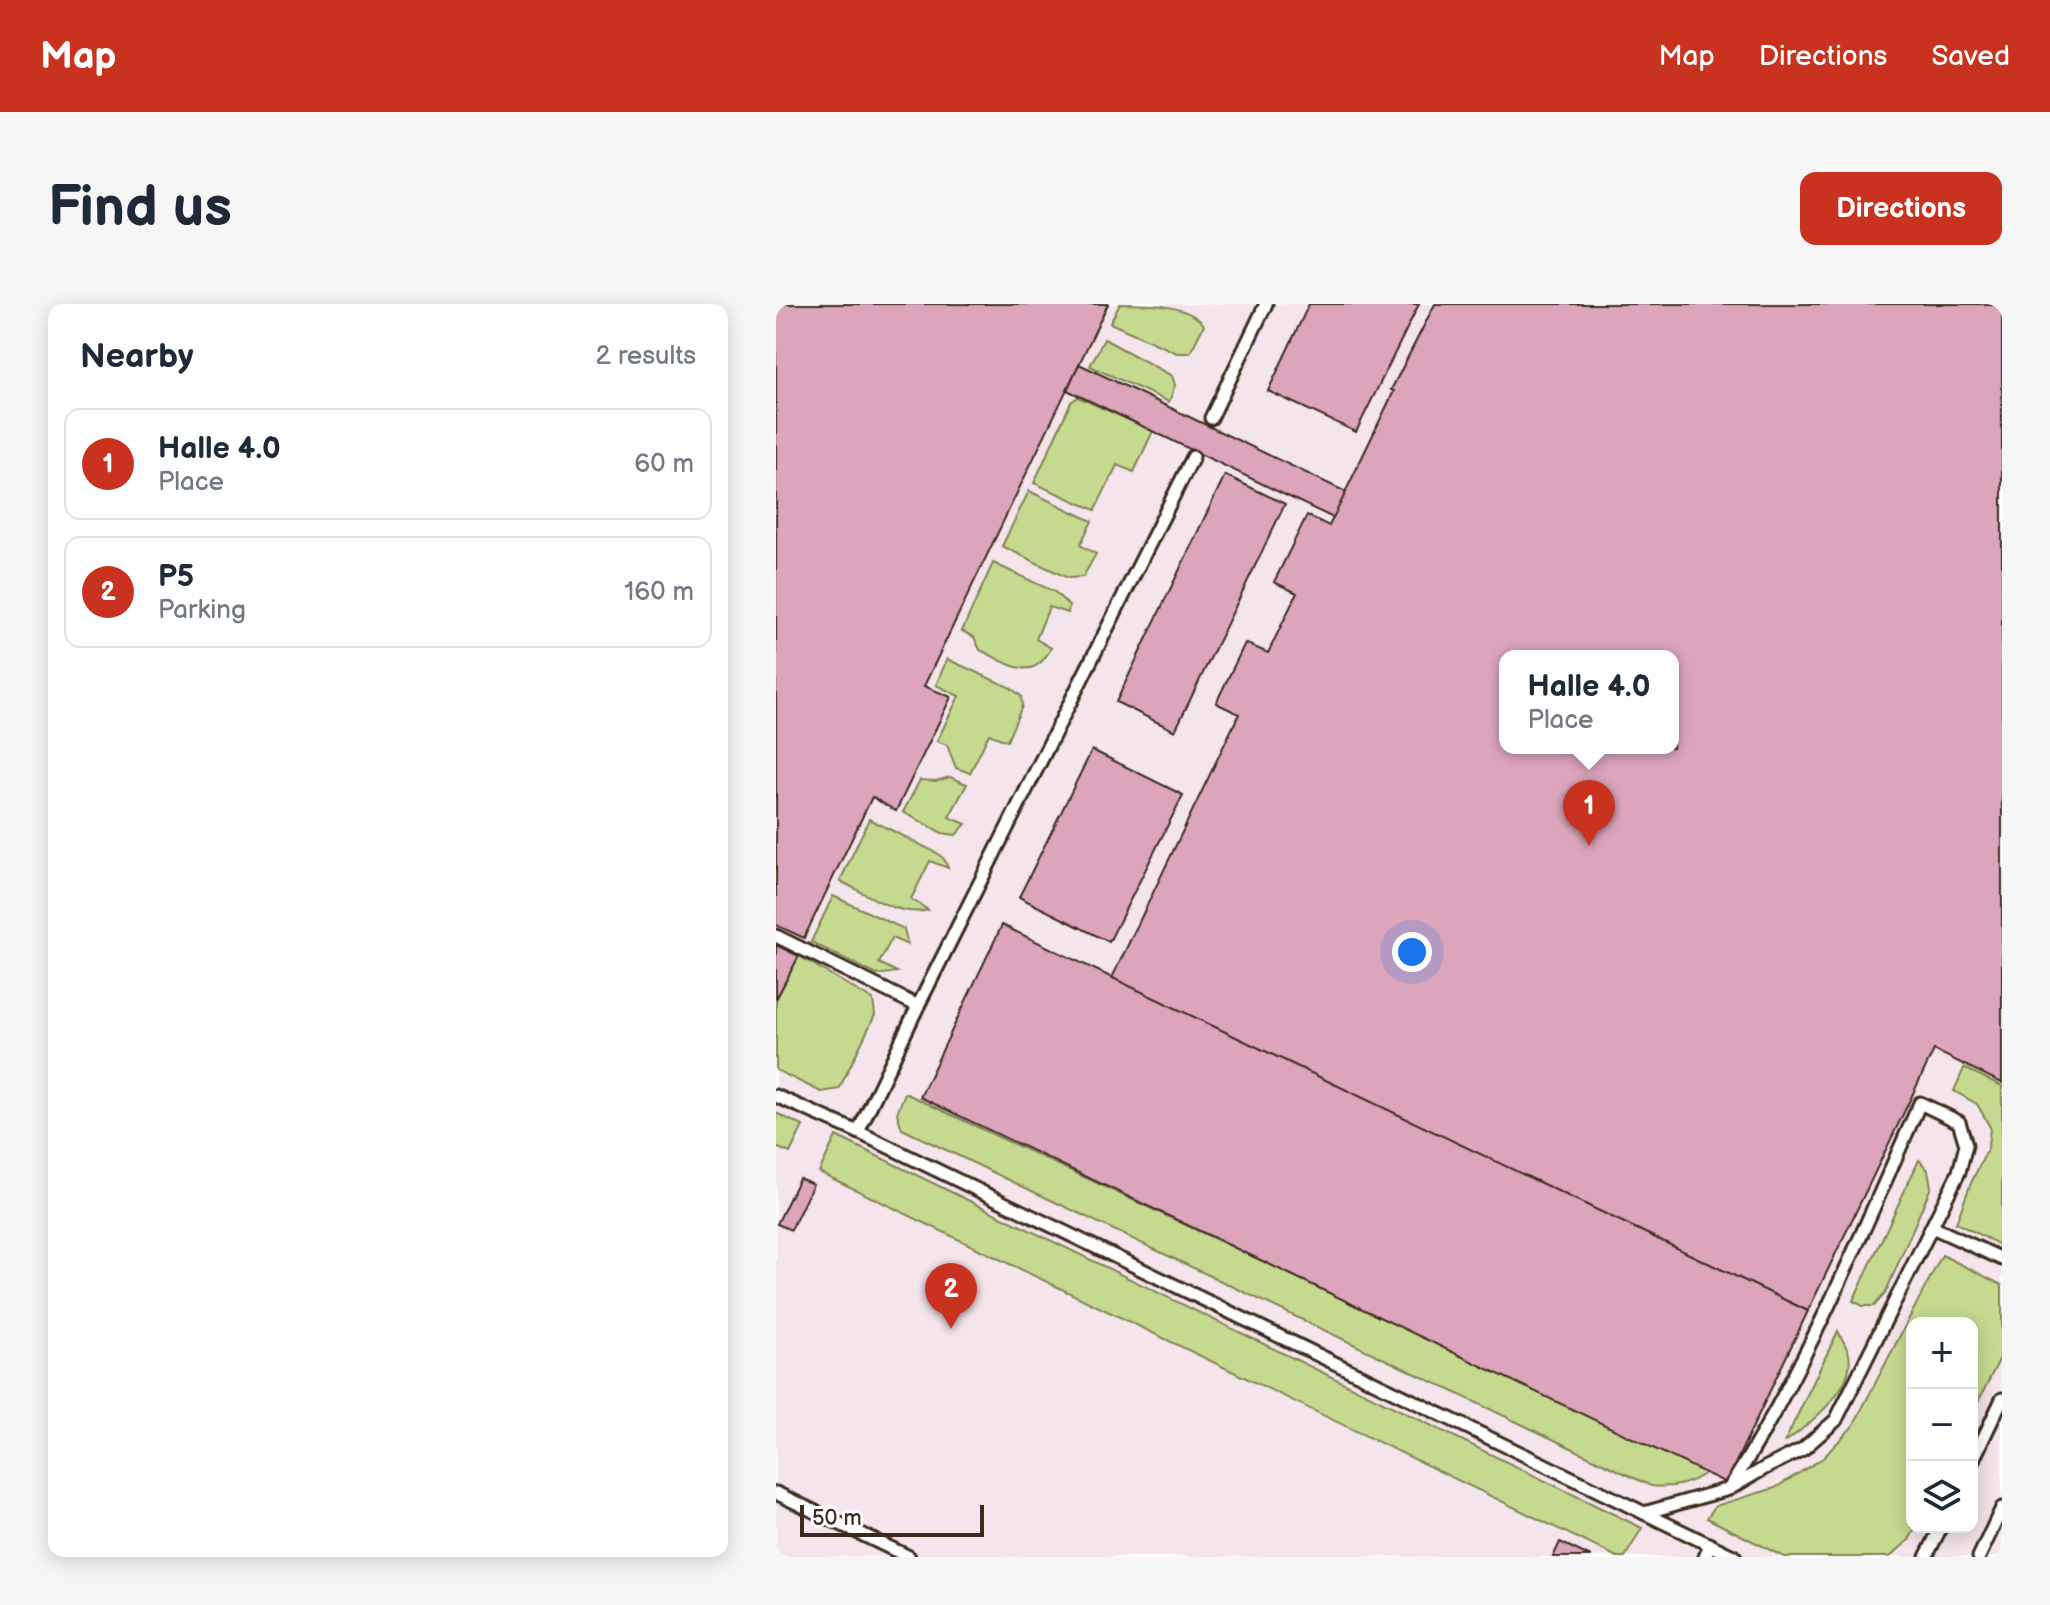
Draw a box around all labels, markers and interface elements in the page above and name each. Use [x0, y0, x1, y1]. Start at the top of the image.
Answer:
text: Map [40, 34, 116, 79]
text: Map [1658, 40, 1715, 73]
text: Directions [1759, 40, 1887, 73]
text: Saved [1931, 40, 2010, 73]
button: Directions [1800, 172, 2002, 245]
text: Find us [48, 175, 232, 242]
text: Nearby [80, 336, 194, 377]
text: 2 results [596, 341, 696, 372]
text: Halle 4.0 [158, 431, 281, 467]
text: 1 [103, 449, 113, 480]
text: 60 m [634, 449, 694, 480]
text: Place [158, 467, 224, 498]
text: P5 [158, 559, 194, 595]
text: 2 [100, 577, 116, 608]
text: 160 m [624, 577, 694, 608]
text: Parking [158, 595, 246, 626]
popup [1499, 650, 1679, 754]
text: Halle 4.0 [1528, 669, 1650, 705]
text: Place [1528, 705, 1594, 736]
pin: 1 [1563, 780, 1615, 846]
your location [1392, 932, 1432, 972]
pin: 2 [925, 1263, 977, 1329]
map controls [1906, 1317, 1978, 1533]
button: + [1906, 1317, 1978, 1389]
button: − [1906, 1389, 1978, 1461]
button: layers [1906, 1461, 1978, 1533]
scale bar [800, 1501, 984, 1537]
text: 50 m [812, 1505, 862, 1532]

